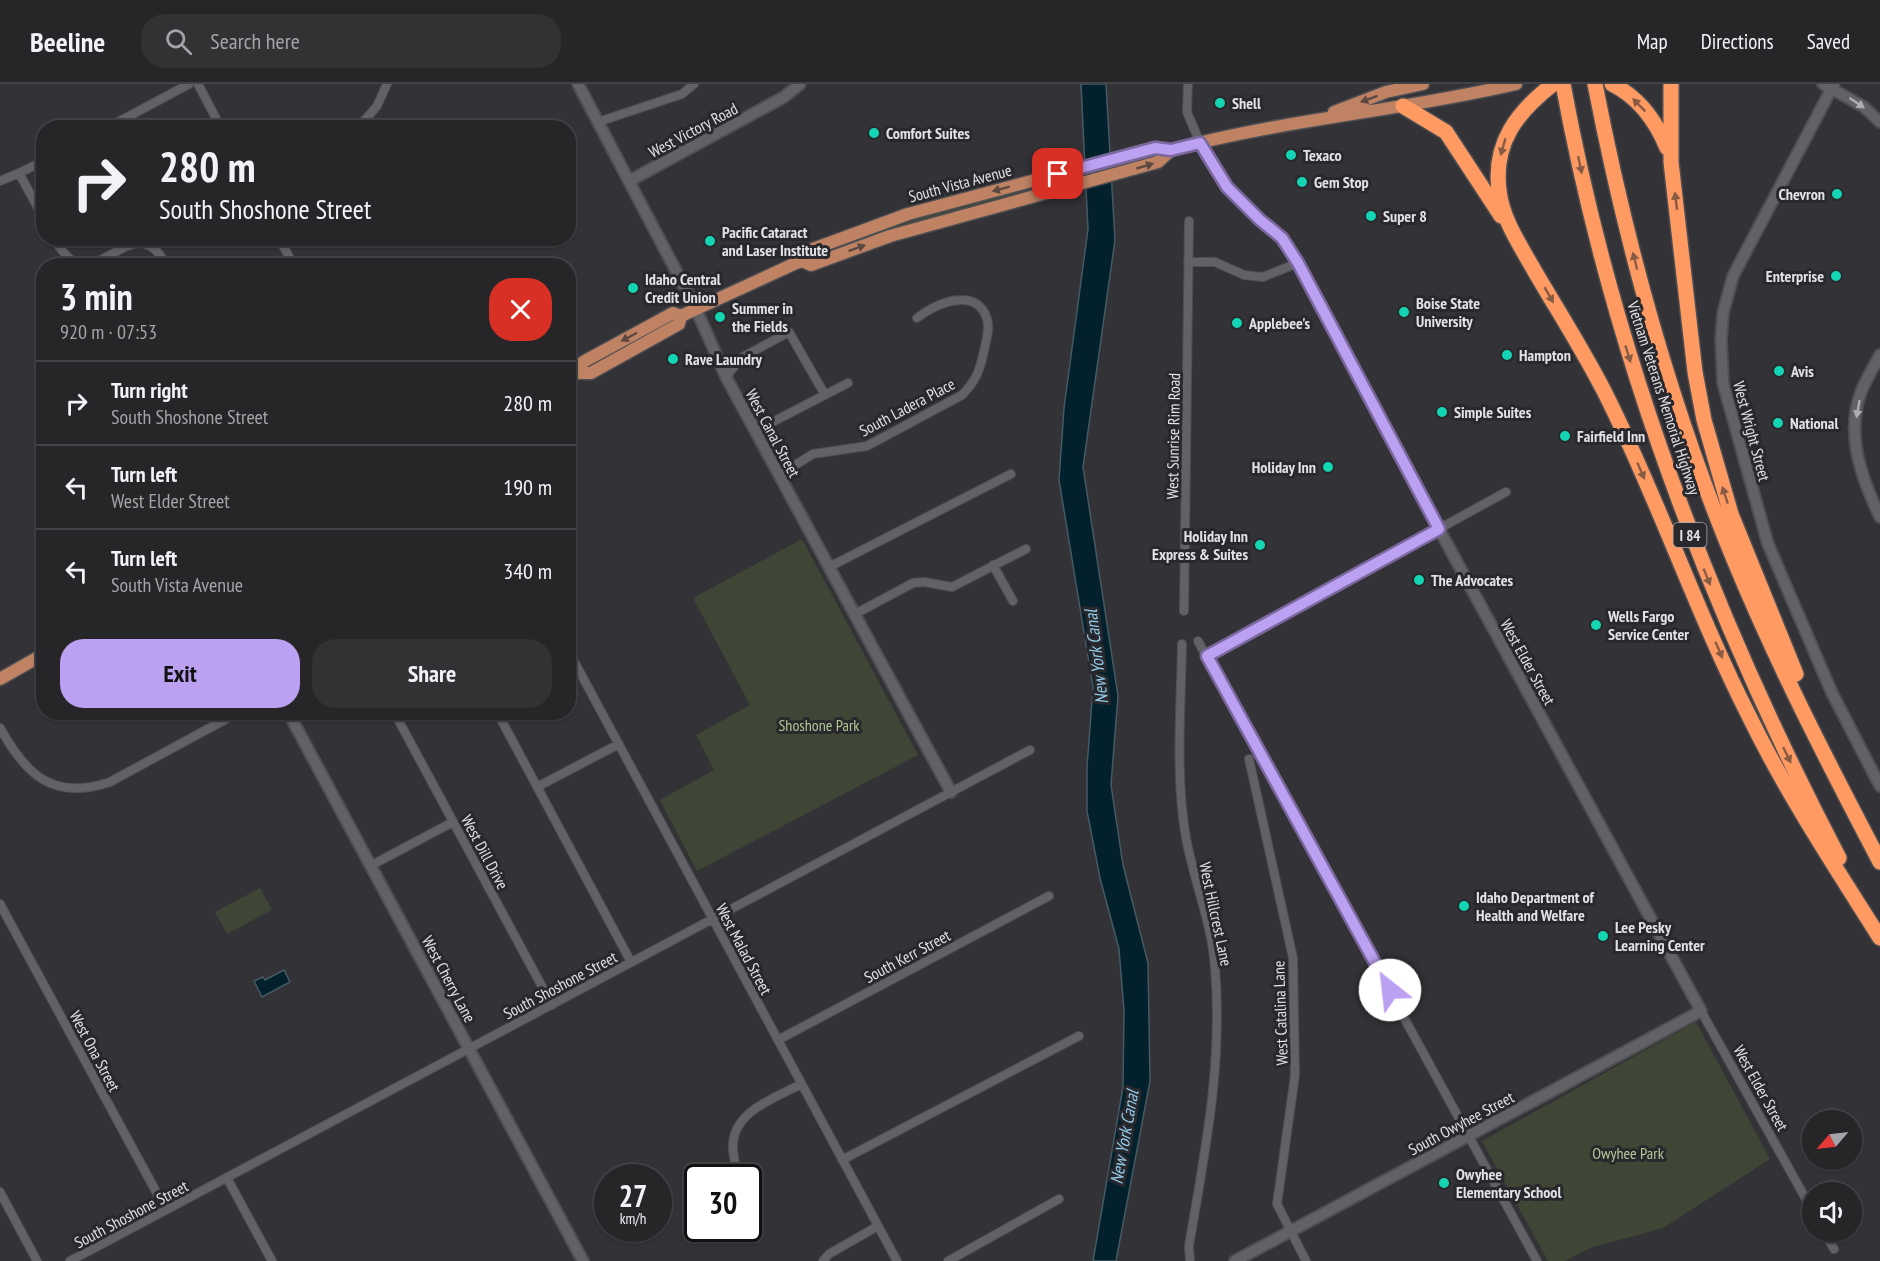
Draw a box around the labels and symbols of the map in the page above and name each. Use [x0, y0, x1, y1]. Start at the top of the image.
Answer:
place label: Shell [1232, 93, 1261, 113]
one-way arrow [1360, 94, 1378, 104]
marker: Shell [1213, 96, 1227, 110]
one-way arrow [1849, 97, 1865, 109]
street label: West Victory Road [645, 98, 741, 162]
one-way arrow [1633, 98, 1647, 112]
place label: Comfort Suites [886, 123, 970, 143]
marker: Comfort Suites [867, 126, 881, 140]
one-way arrow [1498, 138, 1507, 156]
place label: Texaco [1303, 145, 1342, 165]
pin [1032, 148, 1083, 199]
marker: Texaco [1284, 148, 1298, 162]
one-way arrow [1576, 156, 1585, 175]
street label: South Vista Avenue [906, 160, 1014, 206]
one-way arrow [1136, 161, 1154, 170]
place label: Gem Stop [1314, 172, 1369, 192]
marker: Gem Stop [1295, 175, 1309, 189]
one-way arrow [992, 184, 1011, 194]
place label: Chevron [1778, 184, 1825, 204]
marker: Chevron [1830, 187, 1844, 201]
one-way arrow [1671, 192, 1681, 211]
place label: Super 8 [1383, 206, 1427, 226]
marker: Super 8 [1364, 209, 1378, 223]
place label: Pacific Cataract and Laser Institute [722, 222, 828, 260]
marker: Pacific Cataract and Laser Institute [703, 234, 717, 248]
one-way arrow [848, 243, 866, 253]
one-way arrow [1630, 251, 1640, 270]
place label: Enterprise [1766, 266, 1824, 286]
place label: Idaho Central Credit Union [645, 269, 721, 307]
marker: Enterprise [1829, 269, 1843, 283]
marker: Idaho Central Credit Union [626, 281, 640, 295]
one-way arrow [1543, 287, 1553, 304]
place label: Boise State University [1416, 293, 1480, 331]
place label: Summer in the Fields [732, 298, 793, 336]
street label: Vietnam Veterans Memorial Highway [1623, 298, 1705, 498]
marker: Boise State University [1397, 305, 1411, 319]
marker: Summer in the Fields [713, 310, 727, 324]
place label: Applebee's [1248, 313, 1311, 333]
marker: Applebee's [1230, 316, 1244, 330]
one-way arrow [620, 331, 638, 341]
place label: Hampton [1519, 345, 1571, 365]
one-way arrow [1624, 345, 1633, 363]
marker: Hampton [1500, 348, 1514, 362]
place label: Rave Laundry [685, 349, 763, 369]
marker: Rave Laundry [666, 352, 680, 366]
place label: Avis [1790, 361, 1814, 381]
marker: Avis [1772, 364, 1786, 378]
street label: South Ladera Place [856, 373, 958, 441]
street label: West Sunrise Rim Road [1162, 373, 1184, 499]
street label: West Wright Street [1729, 379, 1775, 484]
street label: West Canal Street [741, 385, 805, 481]
one-way arrow [1853, 399, 1862, 418]
place label: Simple Suites [1454, 402, 1532, 422]
marker: Simple Suites [1435, 405, 1449, 419]
place label: National [1790, 413, 1838, 433]
marker: National [1771, 416, 1785, 430]
place label: Fairfield Inn [1577, 426, 1645, 446]
marker: Fairfield Inn [1558, 429, 1572, 443]
place label: Holiday Inn [1252, 457, 1316, 477]
marker: Holiday Inn [1321, 460, 1335, 474]
one-way arrow [1637, 463, 1646, 480]
one-way arrow [1719, 486, 1729, 504]
road number: I 84 [1674, 523, 1706, 547]
place label: Holiday Inn Express & Suites [1152, 526, 1248, 564]
marker: Holiday Inn Express & Suites [1253, 538, 1267, 552]
one-way arrow [1702, 569, 1712, 587]
place label: The Advocates [1431, 570, 1514, 590]
marker: The Advocates [1412, 573, 1426, 587]
place label: Wells Fargo Service Center [1607, 606, 1689, 644]
water label: New York Canal [1079, 607, 1113, 706]
street label: West Elder Street [1496, 616, 1560, 709]
marker: Wells Fargo Service Center [1589, 618, 1603, 632]
one-way arrow [1714, 641, 1724, 659]
park label: Shoshone Park [779, 715, 860, 735]
one-way arrow [1782, 747, 1791, 764]
street label: West Dill Drive [457, 811, 513, 893]
street label: West Hillcrest Lane [1195, 860, 1237, 968]
place label: Idaho Department of Health and Welfare [1476, 887, 1595, 925]
marker: Idaho Department of Health and Welfare [1457, 899, 1471, 913]
street label: West Malad Street [712, 900, 777, 998]
place label: Lee Pesky Learning Center [1615, 917, 1705, 955]
street label: South Kerr Street [860, 925, 954, 987]
marker: Lee Pesky Learning Center [1596, 929, 1610, 943]
street label: West Cherry Lane [418, 932, 480, 1026]
street label: South Shoshone Street [500, 946, 621, 1023]
position arrow [1358, 958, 1422, 1022]
street label: West Catalina Lane [1268, 960, 1292, 1066]
street label: West Ona Street [65, 1007, 125, 1095]
street label: West Elder Street [1729, 1042, 1793, 1135]
water label: New York Canal [1104, 1086, 1144, 1186]
street label: South Owyhee Street [1405, 1087, 1518, 1159]
north arrow [1802, 1110, 1862, 1170]
park label: Owyhee Park [1592, 1143, 1665, 1163]
speed limit sign: 30 [684, 1164, 762, 1242]
place label: Owyhee Elementary School [1456, 1164, 1561, 1202]
street label: South Shoshone Street [71, 1175, 192, 1252]
marker: Owyhee Elementary School [1437, 1176, 1451, 1190]

